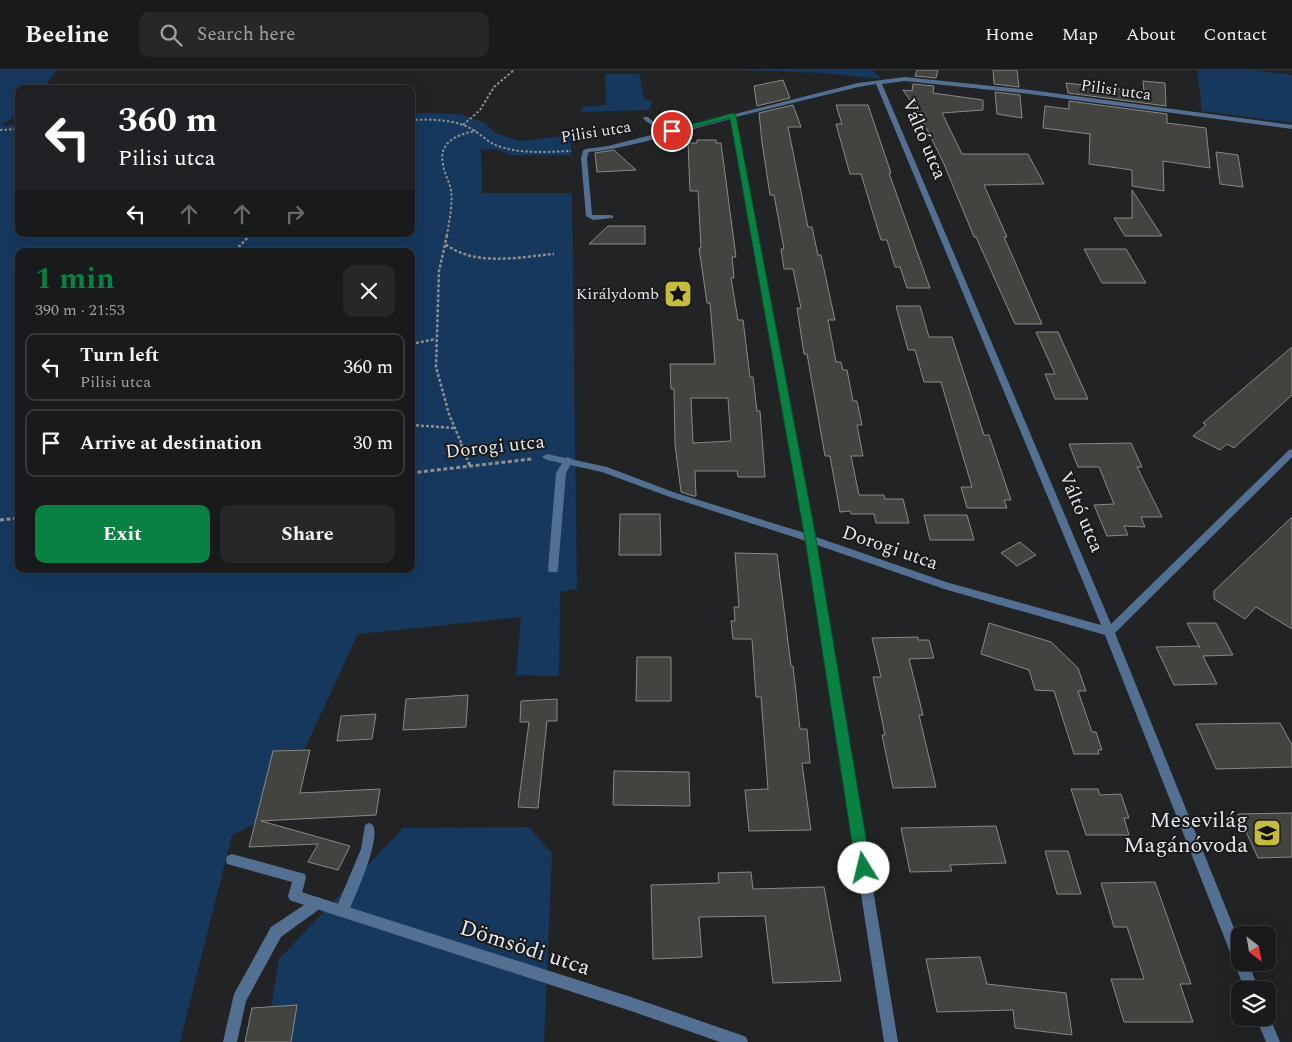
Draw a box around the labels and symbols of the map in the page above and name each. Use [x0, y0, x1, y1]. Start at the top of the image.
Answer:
street label: Pilisi utca [1079, 73, 1153, 107]
street label: Váltó utca [894, 94, 954, 185]
pin [651, 110, 693, 152]
street label: Pilisi utca [559, 115, 633, 149]
place icon: Királydomb [663, 279, 693, 309]
place label: Királydomb [576, 282, 659, 306]
street label: Dorogi utca [444, 427, 547, 467]
street label: Váltó utca [1051, 467, 1111, 558]
street label: Dorogi utca [838, 518, 942, 578]
place label: Mesevilág Magánóvoda [1123, 804, 1248, 862]
school or university icon: Mesevilág Magánóvoda [1252, 818, 1282, 848]
position arrow [837, 841, 889, 893]
street label: Dömsödi utca [455, 911, 595, 985]
north arrow [1231, 926, 1276, 971]

